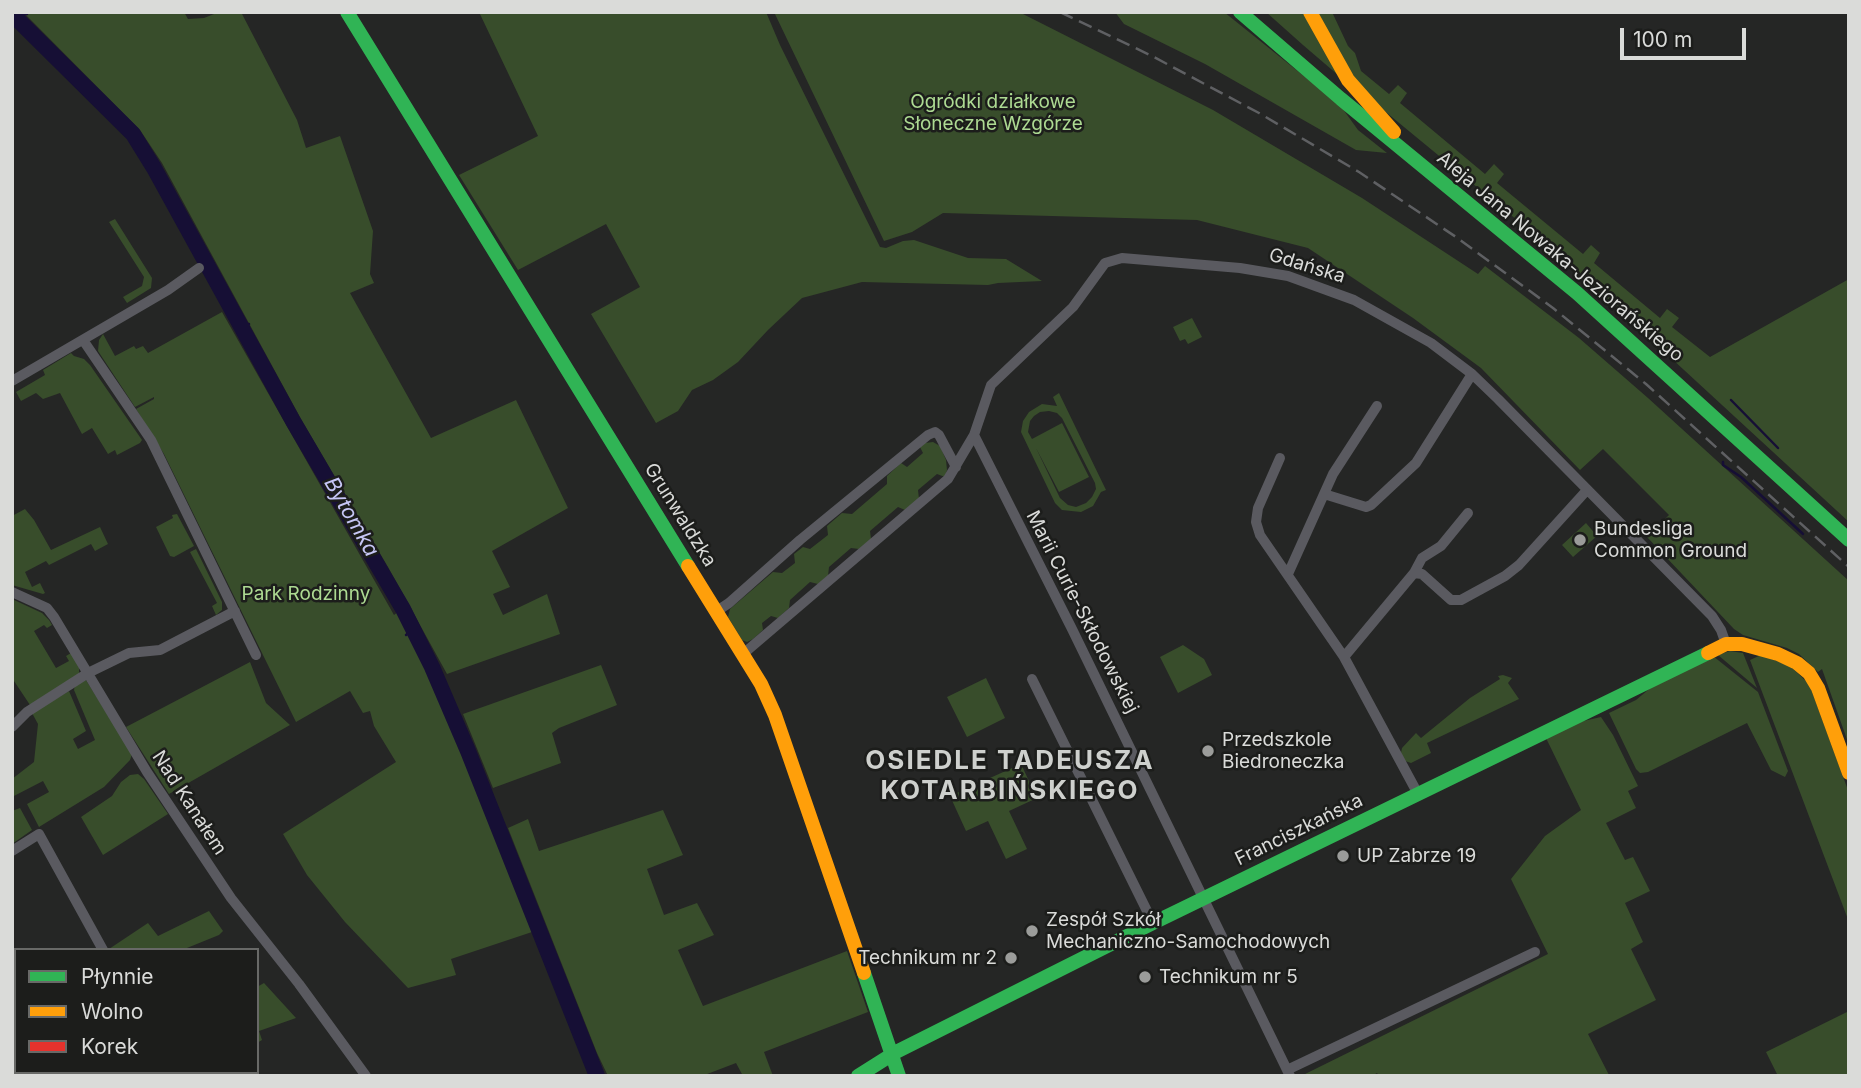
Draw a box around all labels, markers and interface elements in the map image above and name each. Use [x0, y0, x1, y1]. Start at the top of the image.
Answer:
scale bar [1623, 14, 1749, 58]
text: 100 m [1633, 27, 1692, 52]
park label: Ogródki działkowe Słoneczne Wzgórze [903, 91, 1083, 135]
street label: Aleja Jana Nowaka-Jeziorańskiego [1432, 147, 1688, 367]
street label: Gdańska [1266, 244, 1348, 288]
street label: Grunwaldzka [639, 459, 721, 571]
water label: Bytomka [318, 473, 384, 561]
street label: Marii Curie-Skłodowskiej [1021, 507, 1143, 717]
place label: Bundesliga Common Ground [1594, 518, 1747, 562]
marker: Bundesliga Common Ground [1572, 532, 1588, 548]
park label: Park Rodzinny [242, 583, 370, 605]
place label: Przedszkole Biedroneczka [1222, 729, 1344, 773]
marker: Przedszkole Biedroneczka [1200, 743, 1216, 759]
district label: OSIEDLE TADEUSZA KOTARBIŃSKIEGO [867, 745, 1153, 806]
street label: Nad Kanałem [147, 747, 231, 859]
street label: Franciszkańska [1231, 789, 1367, 871]
place label: UP Zabrze 19 [1357, 845, 1476, 867]
marker: UP Zabrze 19 [1335, 848, 1351, 864]
place label: Zespół Szkół Mechaniczno-Samochodowych [1046, 909, 1330, 953]
marker: Zespół Szkół Mechaniczno-Samochodowych [1024, 923, 1040, 939]
place label: Technikum nr 2 [858, 947, 997, 969]
legend [14, 948, 259, 1074]
marker: Technikum nr 2 [1003, 950, 1019, 966]
text: Płynnie [81, 964, 154, 989]
place label: Technikum nr 5 [1159, 966, 1298, 988]
marker: Technikum nr 5 [1137, 969, 1153, 985]
text: Wolno [81, 999, 143, 1024]
text: Korek [81, 1034, 138, 1059]

